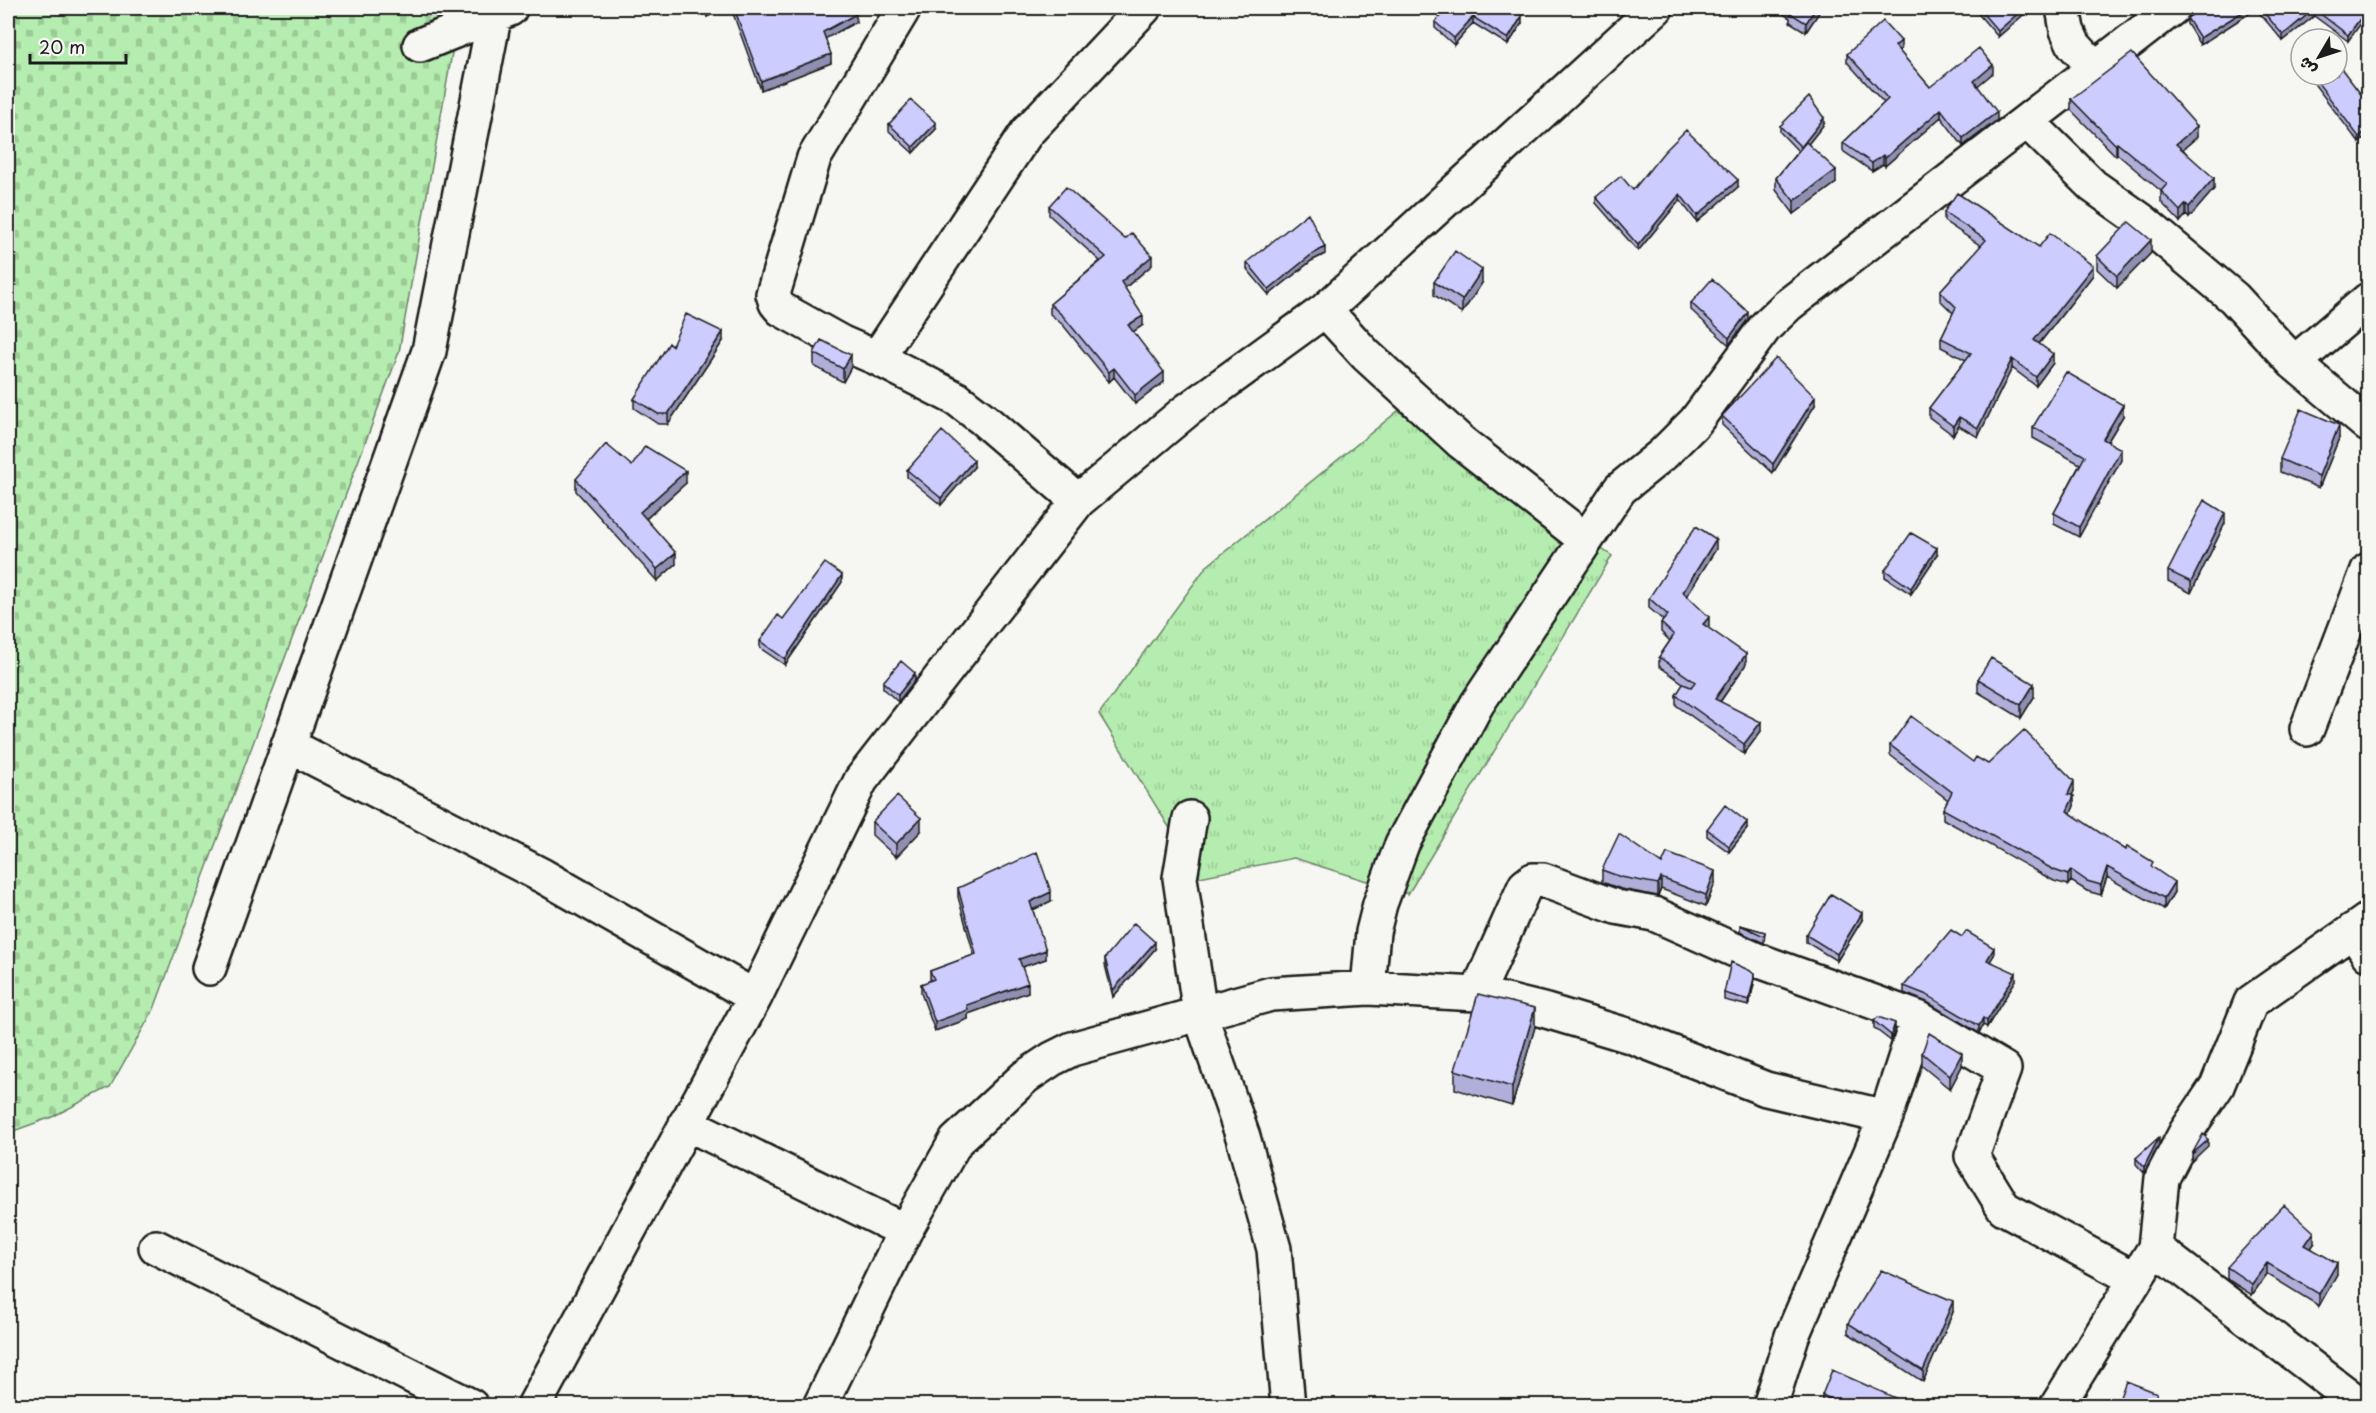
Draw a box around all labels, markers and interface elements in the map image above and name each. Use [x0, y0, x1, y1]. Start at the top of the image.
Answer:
scale bar [30, 27, 126, 65]
north arrow [2289, 27, 2349, 87]
text: 20 m [39, 33, 85, 60]
text: ش [2292, 53, 2321, 81]

